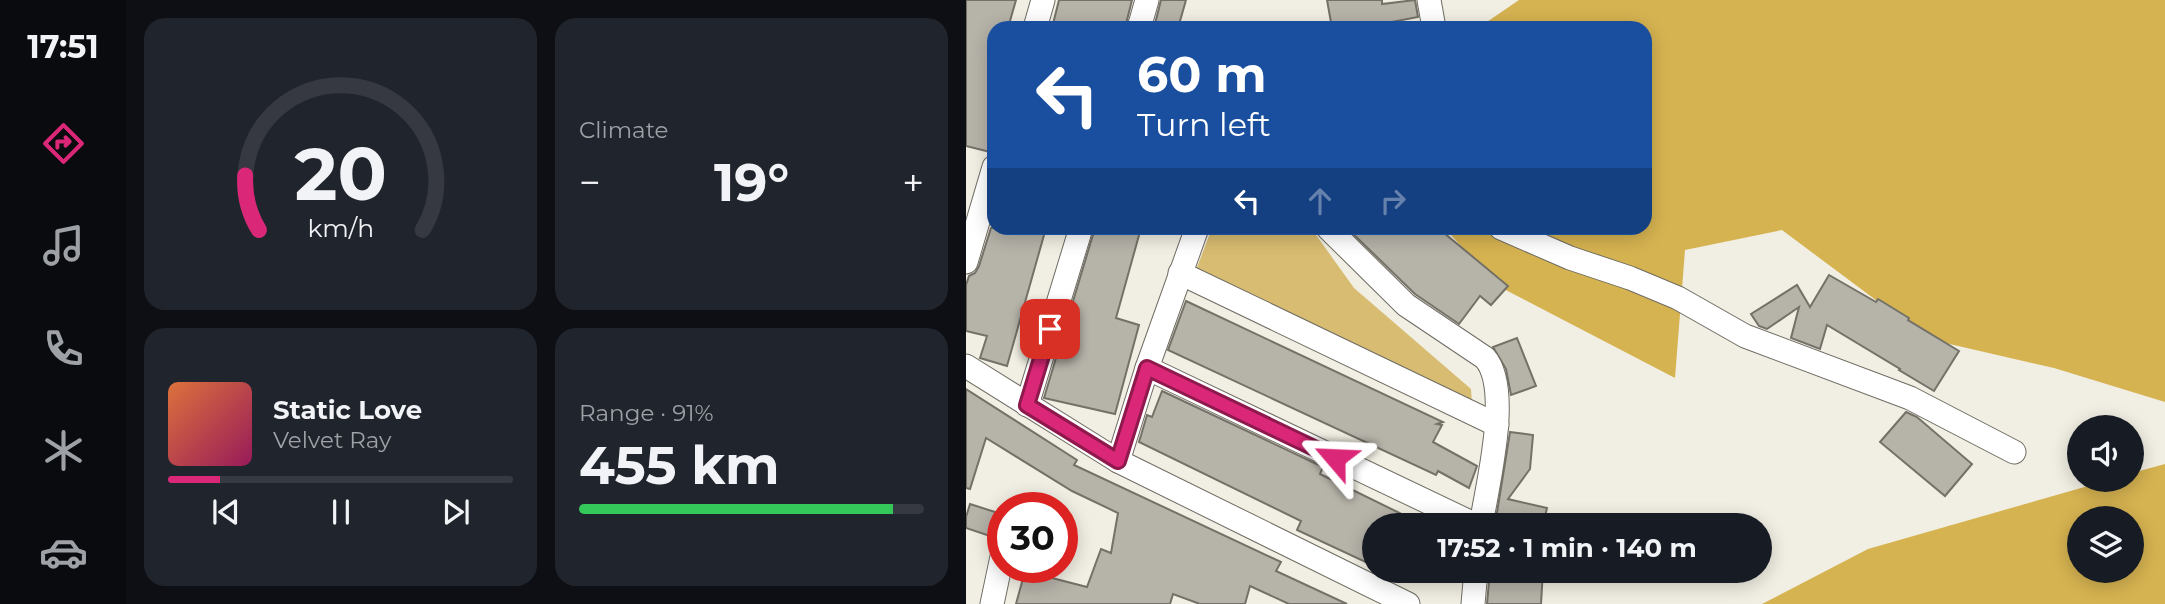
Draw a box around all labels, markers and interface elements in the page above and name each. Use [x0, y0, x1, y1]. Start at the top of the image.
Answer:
text: 17:51 [27, 27, 99, 66]
text: 60 m [1137, 45, 1267, 104]
icon: left [1022, 49, 1113, 140]
text: Turn left [1137, 105, 1271, 144]
text: Climate [579, 116, 668, 144]
icon: directions [39, 119, 88, 168]
text: 20 [294, 130, 387, 218]
text: 19° [714, 151, 789, 214]
text: − [579, 159, 601, 206]
text: + [902, 159, 924, 206]
icon: left [1228, 182, 1266, 220]
icon: ahead [1301, 182, 1339, 220]
icon: right [1374, 182, 1412, 220]
text: km/h [307, 213, 374, 243]
icon: music [39, 221, 88, 270]
pin [1020, 299, 1080, 359]
icon: arrive [1031, 310, 1069, 348]
icon: phone [39, 324, 88, 373]
text: Static Love [273, 394, 422, 426]
text: Range · 91% [579, 399, 714, 427]
map controls [2067, 415, 2144, 583]
button: sound [2067, 415, 2144, 492]
position arrow [1298, 421, 1372, 495]
icon: climate [39, 426, 88, 475]
text: Velvet Ray [273, 426, 391, 454]
text: 455 km [579, 434, 780, 497]
speed limit sign: 30 [987, 492, 1078, 583]
icon: previous [207, 493, 245, 531]
icon: pause [322, 493, 360, 531]
icon: next [437, 493, 475, 531]
button: layers [2067, 506, 2144, 583]
icon: car [39, 528, 88, 577]
text: 17:52 · 1 min · 140 m [1437, 532, 1697, 564]

